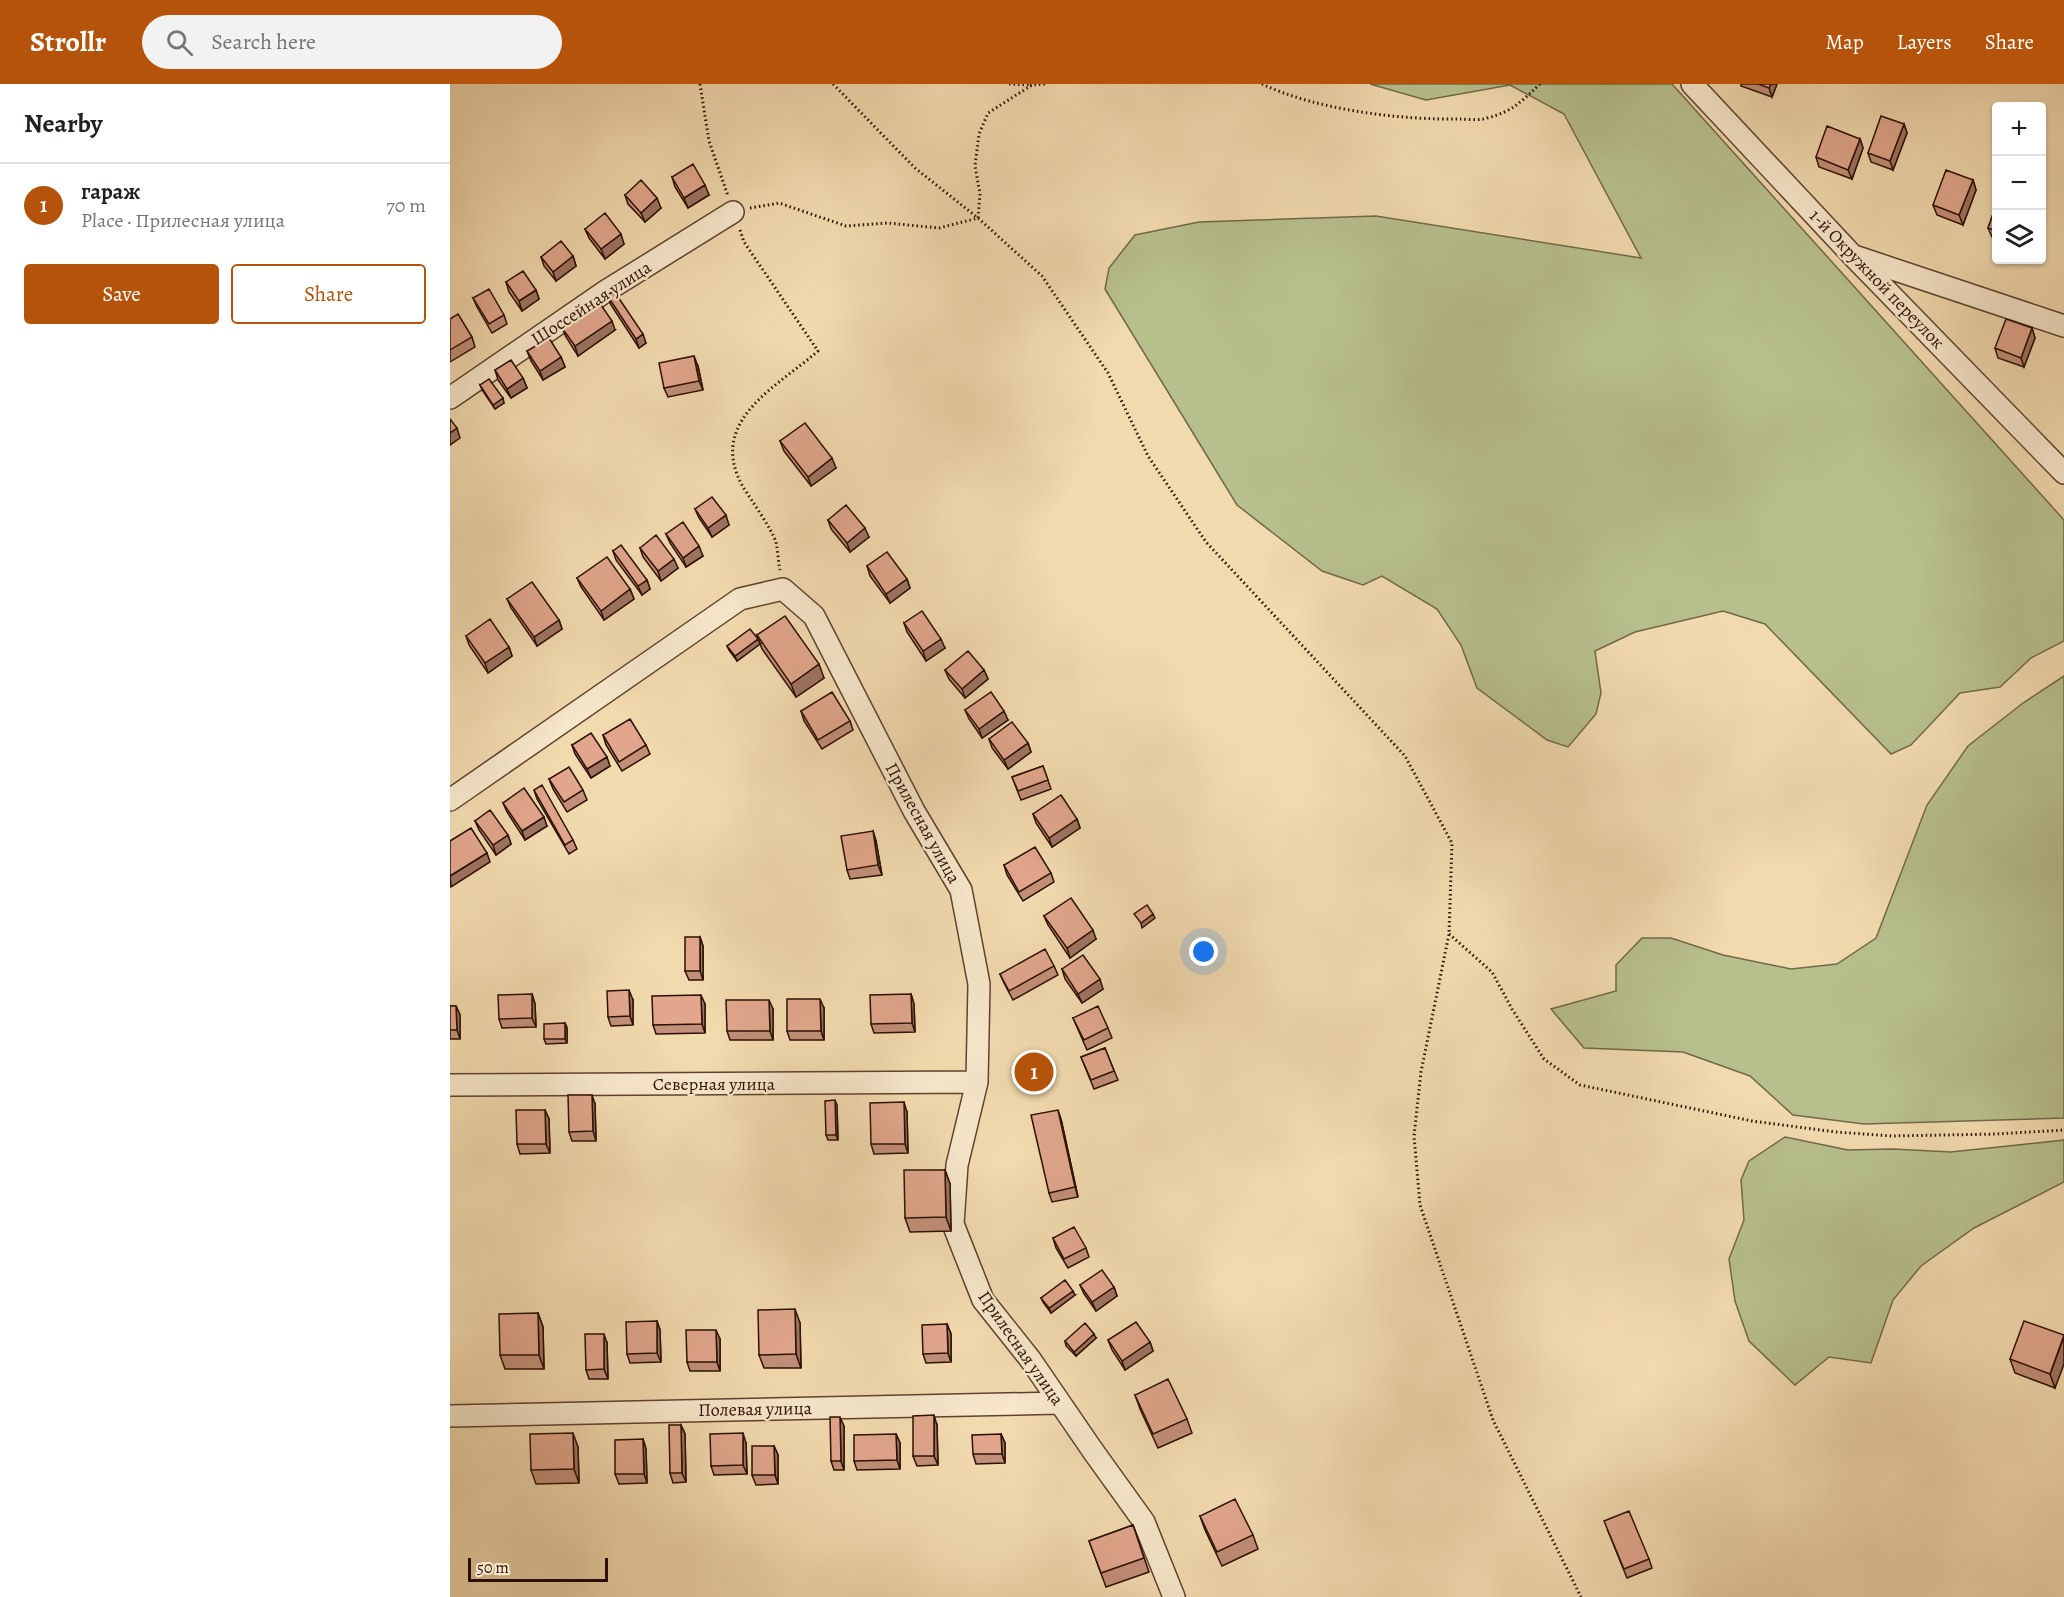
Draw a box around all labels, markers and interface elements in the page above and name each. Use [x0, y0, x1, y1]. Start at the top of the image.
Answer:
search box [142, 15, 562, 69]
text: Strollr [30, 23, 106, 61]
icon: search [163, 26, 196, 59]
text: Search here [211, 27, 316, 57]
text: Map [1825, 28, 1864, 56]
text: Layers [1897, 28, 1952, 56]
text: Share [1985, 28, 2034, 56]
map controls [1992, 102, 2046, 264]
button: + [1992, 102, 2046, 156]
text: Nearby [24, 106, 103, 141]
button: − [1992, 156, 2046, 210]
text: гараж [81, 177, 140, 207]
text: 1 [40, 192, 47, 219]
text: 70 m [386, 192, 426, 219]
street label: 1-й Окружной переулок [1804, 204, 1950, 354]
text: Place · Прилесная улица [81, 207, 285, 234]
button: layers [1992, 210, 2046, 264]
street label: Шоссейная улица [526, 255, 656, 351]
button: Save [24, 264, 219, 324]
button: Share [231, 264, 426, 324]
street label: Прилесная улица [880, 758, 966, 888]
your location [1189, 937, 1218, 966]
pin: 1 [1014, 1050, 1054, 1094]
street label: Северная улица [653, 1072, 776, 1096]
street label: Прилесная улица [973, 1286, 1070, 1411]
street label: Полевая улица [698, 1396, 813, 1422]
scale bar [468, 1555, 608, 1582]
text: 50 m [477, 1557, 509, 1579]

